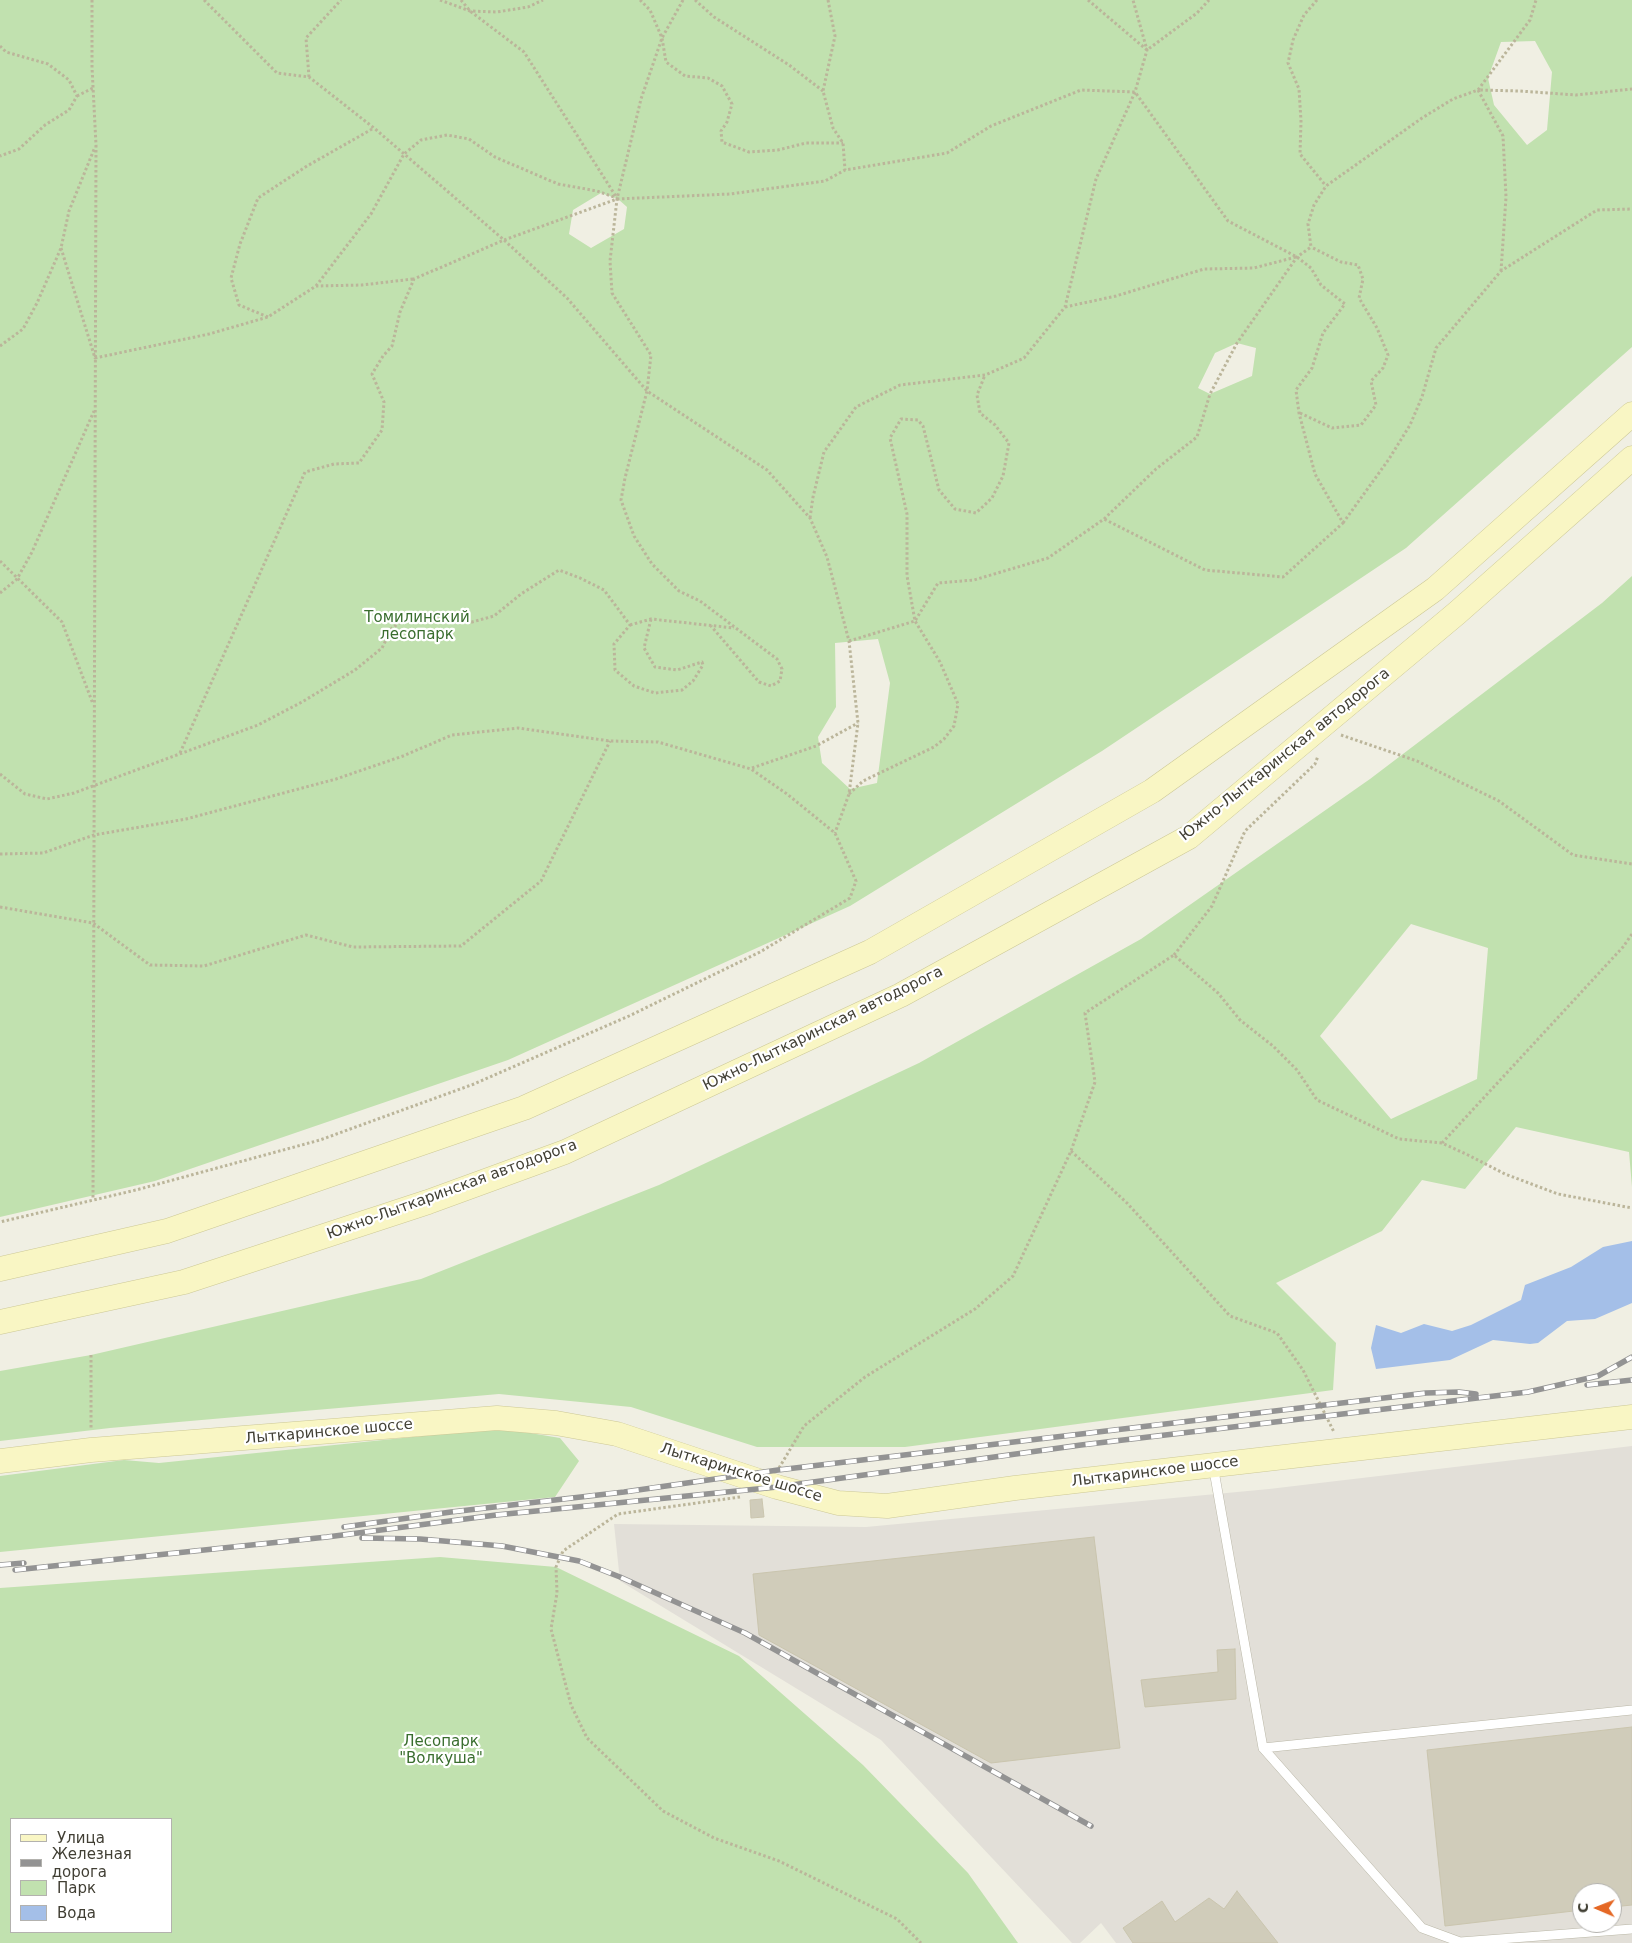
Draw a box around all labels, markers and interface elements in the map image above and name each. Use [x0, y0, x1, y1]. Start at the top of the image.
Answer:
park label: Томилинский лесопарк [364, 609, 470, 644]
street label: Южно-Лыткаринская автодорога [1176, 665, 1394, 845]
street label: Южно-Лыткаринская автодорога [700, 963, 946, 1095]
street label: Южно-Лыткаринская автодорога [324, 1136, 580, 1244]
street label: Лыткаринское шоссе [244, 1416, 414, 1448]
street label: Лыткаринское шоссе [658, 1440, 824, 1506]
street label: Лыткаринское шоссе [1070, 1453, 1240, 1491]
park label: Лесопарк "Волкуша" [399, 1733, 483, 1768]
legend [10, 1818, 172, 1933]
text: Улица [57, 1829, 105, 1847]
text: Железная дорога [52, 1845, 132, 1881]
text: Парк [57, 1879, 96, 1897]
north arrow [1572, 1883, 1622, 1933]
text: С [1575, 1902, 1591, 1913]
text: Вода [57, 1904, 96, 1922]

